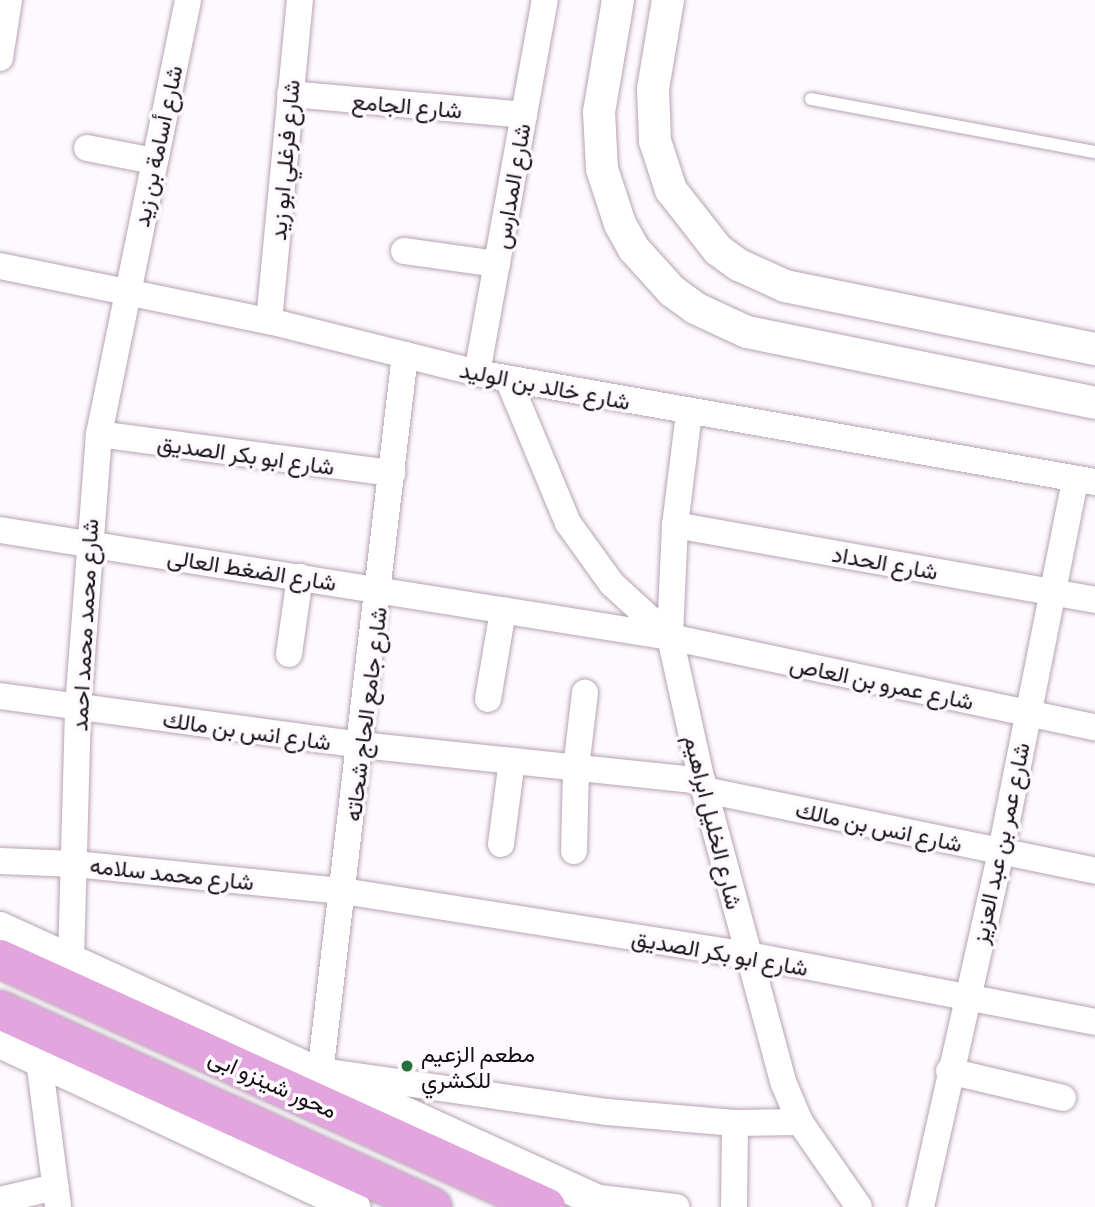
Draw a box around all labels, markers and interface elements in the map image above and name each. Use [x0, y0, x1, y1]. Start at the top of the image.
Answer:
street label: شارع أسامة بن زيد [126, 63, 188, 229]
street label: شارع فرغلي ابو زيد [263, 78, 305, 242]
street label: شارع الجامع [351, 86, 463, 124]
street label: شارع المدارس [486, 121, 536, 251]
street label: شارع خالد بن الوليد [457, 355, 633, 415]
street label: شارع ابو بكر الصديق [156, 428, 336, 480]
street label: شارع محمد محمد احمد [65, 518, 103, 732]
street label: شارع الحداد [830, 539, 940, 585]
street label: شارع الضغط العالى [166, 542, 338, 596]
street label: شارع جامع الحاج شحاته [338, 605, 392, 823]
street label: شارع عمرو بن العاص [788, 649, 976, 715]
street label: شارع انس بن مالك [161, 705, 333, 755]
street label: شارع الخليل ابراهيم [679, 732, 749, 912]
street label: شارع عمر بن عبد العزيز [965, 740, 1035, 946]
street label: شارع انس بن مالك [793, 795, 965, 857]
street label: شارع محمد سلامه [89, 851, 255, 895]
street label: شارع ابو بكر الصديق [630, 923, 810, 981]
place label: مطعم الزعيم للكشري [421, 1039, 535, 1093]
street label: محور شينزو ابى [205, 1042, 341, 1124]
marker: مطعم الزعيم للكشري [399, 1058, 415, 1074]

